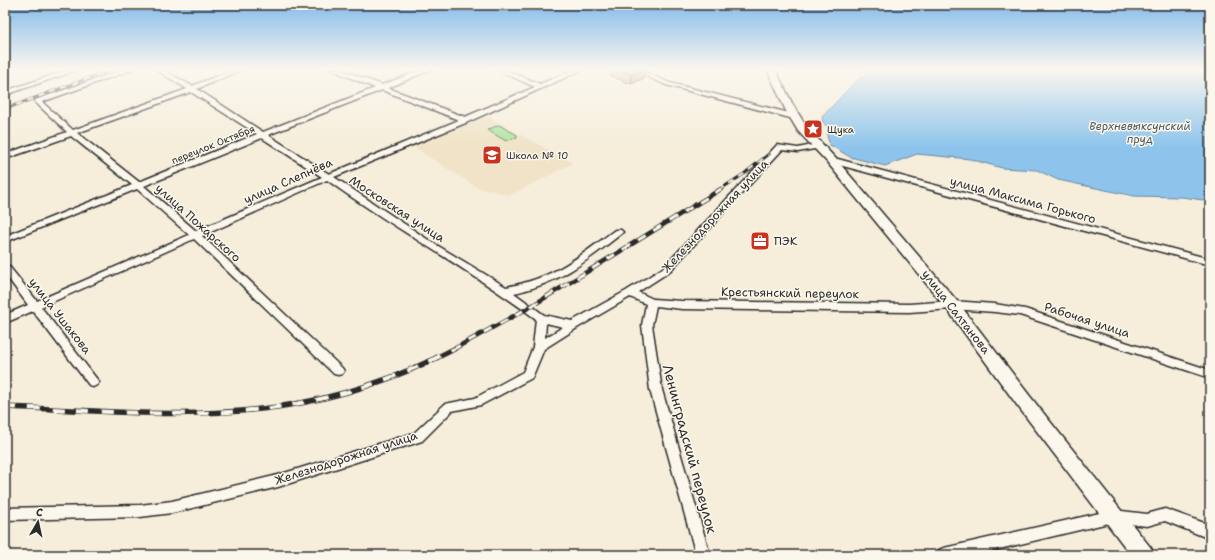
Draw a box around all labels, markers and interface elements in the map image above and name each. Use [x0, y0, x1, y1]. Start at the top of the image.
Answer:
place icon: Щука [802, 118, 824, 140]
water label: Верхневыксунский пруд [1089, 119, 1191, 147]
street label: переулок Октября [170, 122, 257, 167]
place label: Щука [827, 123, 855, 136]
school or university icon: Школа № 10 [481, 144, 503, 166]
place label: Школа № 10 [506, 149, 568, 162]
street label: улица Слепнёва [241, 154, 335, 208]
street label: Железнодорожная улица [658, 156, 772, 276]
street label: Московская улица [346, 172, 448, 246]
street label: улица Максима Горького [948, 173, 1098, 227]
street label: улица Пожарского [152, 180, 244, 266]
office icon: ПЭК [749, 230, 771, 252]
place label: ПЭК [774, 233, 798, 249]
street label: улица Салтанова [918, 267, 994, 358]
street label: улица Ушакова [25, 275, 95, 358]
street label: Крестьянский переулок [721, 284, 860, 302]
street label: Рабочая улица [1042, 299, 1132, 342]
street label: Ленинградский переулок [659, 362, 721, 536]
street label: Железнодорожная улица [273, 427, 420, 489]
north arrow [18, 502, 58, 542]
text: С [35, 505, 44, 521]

